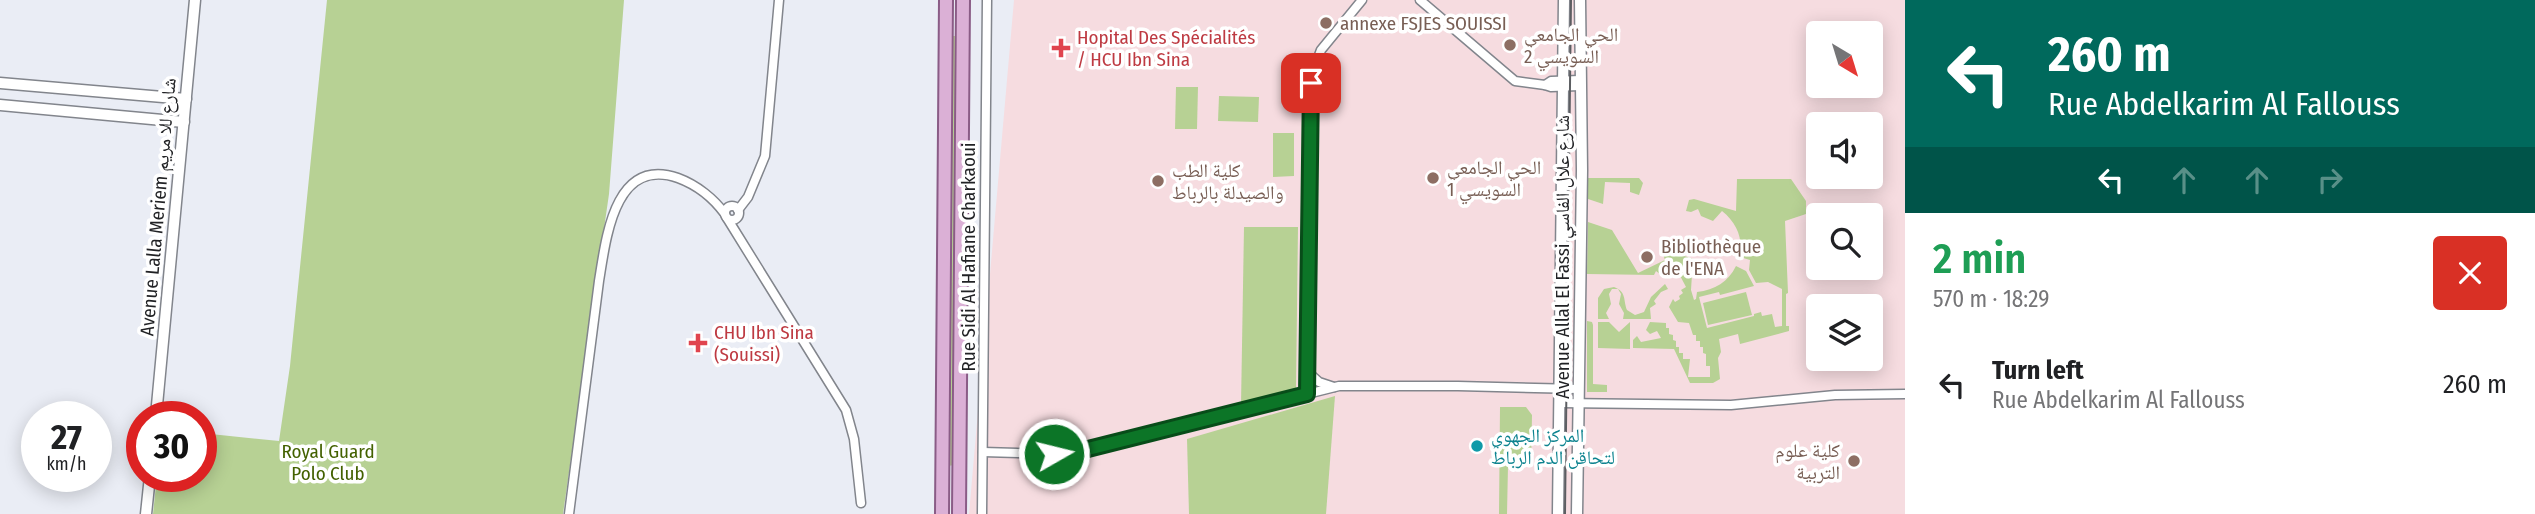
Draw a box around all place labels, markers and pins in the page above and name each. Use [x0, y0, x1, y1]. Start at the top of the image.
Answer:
place label: annexe FSJES SOUISSI [1340, 12, 1507, 35]
marker: annexe FSJES SOUISSI [1318, 15, 1334, 31]
place label: الحي الجامعي السويسي 2 [1524, 23, 1618, 71]
place label: Hopital Des Spécialités / HCU Ibn Sina [1077, 26, 1255, 71]
marker: الحي الجامعي السويسي 2 [1502, 37, 1518, 53]
marker: Hopital Des Spécialités / HCU Ibn Sina [1051, 38, 1071, 58]
pin [1281, 53, 1341, 113]
place label: الحي الجامعي السويسي 1 [1447, 156, 1541, 204]
place label: كلية الطب والصيدلة بالرباط [1172, 159, 1284, 204]
marker: الحي الجامعي السويسي 1 [1425, 170, 1441, 186]
marker: كلية الطب والصيدلة بالرباط [1150, 173, 1166, 189]
place label: Bibliothèque de l'ENA [1661, 235, 1761, 280]
marker: Bibliothèque de l'ENA [1639, 249, 1655, 265]
place label: CHU Ibn Sina (Souissi) [714, 321, 814, 366]
marker: CHU Ibn Sina (Souissi) [688, 333, 708, 353]
place label: المركز الجهوي لتحاقن الدم الرباط [1491, 424, 1615, 471]
marker: المركز الجهوي لتحاقن الدم الرباط [1469, 438, 1485, 454]
place label: كلية علوم التربية [1775, 439, 1840, 484]
marker: كلية علوم التربية [1846, 453, 1862, 469]

